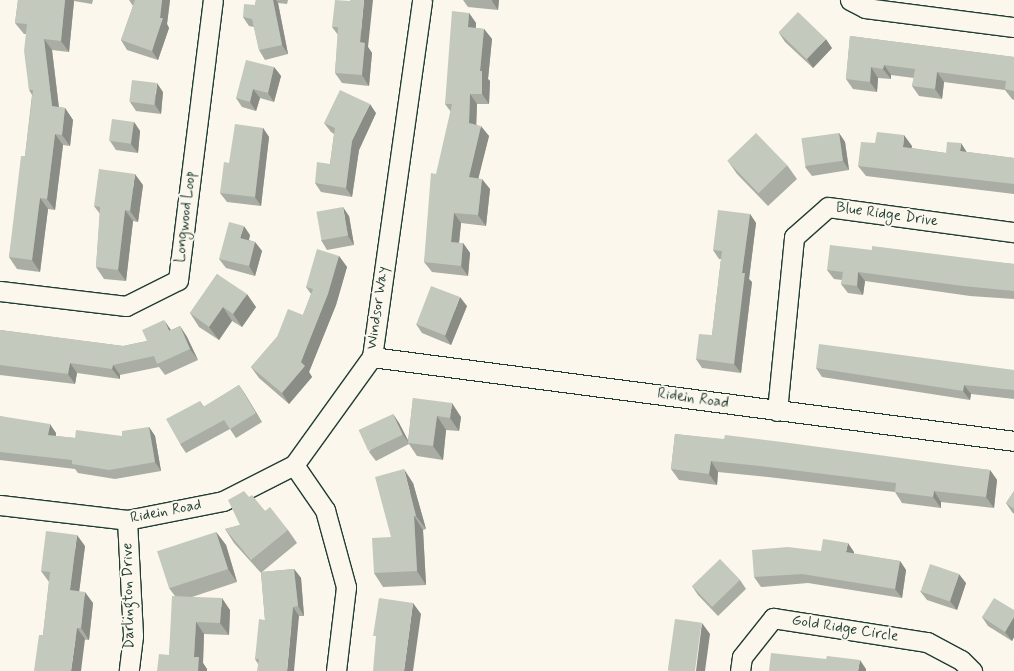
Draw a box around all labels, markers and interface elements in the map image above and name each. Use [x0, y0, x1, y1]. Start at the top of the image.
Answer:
street label: Longwood Loop [171, 170, 201, 264]
street label: Blue Ridge Drive [835, 199, 939, 231]
street label: Windsor Way [363, 265, 393, 351]
street label: Ridein Road [656, 385, 730, 413]
street label: Ridein Road [129, 496, 203, 528]
street label: Darlington Drive [119, 543, 139, 649]
street label: Gold Ridge Circle [791, 612, 899, 646]

